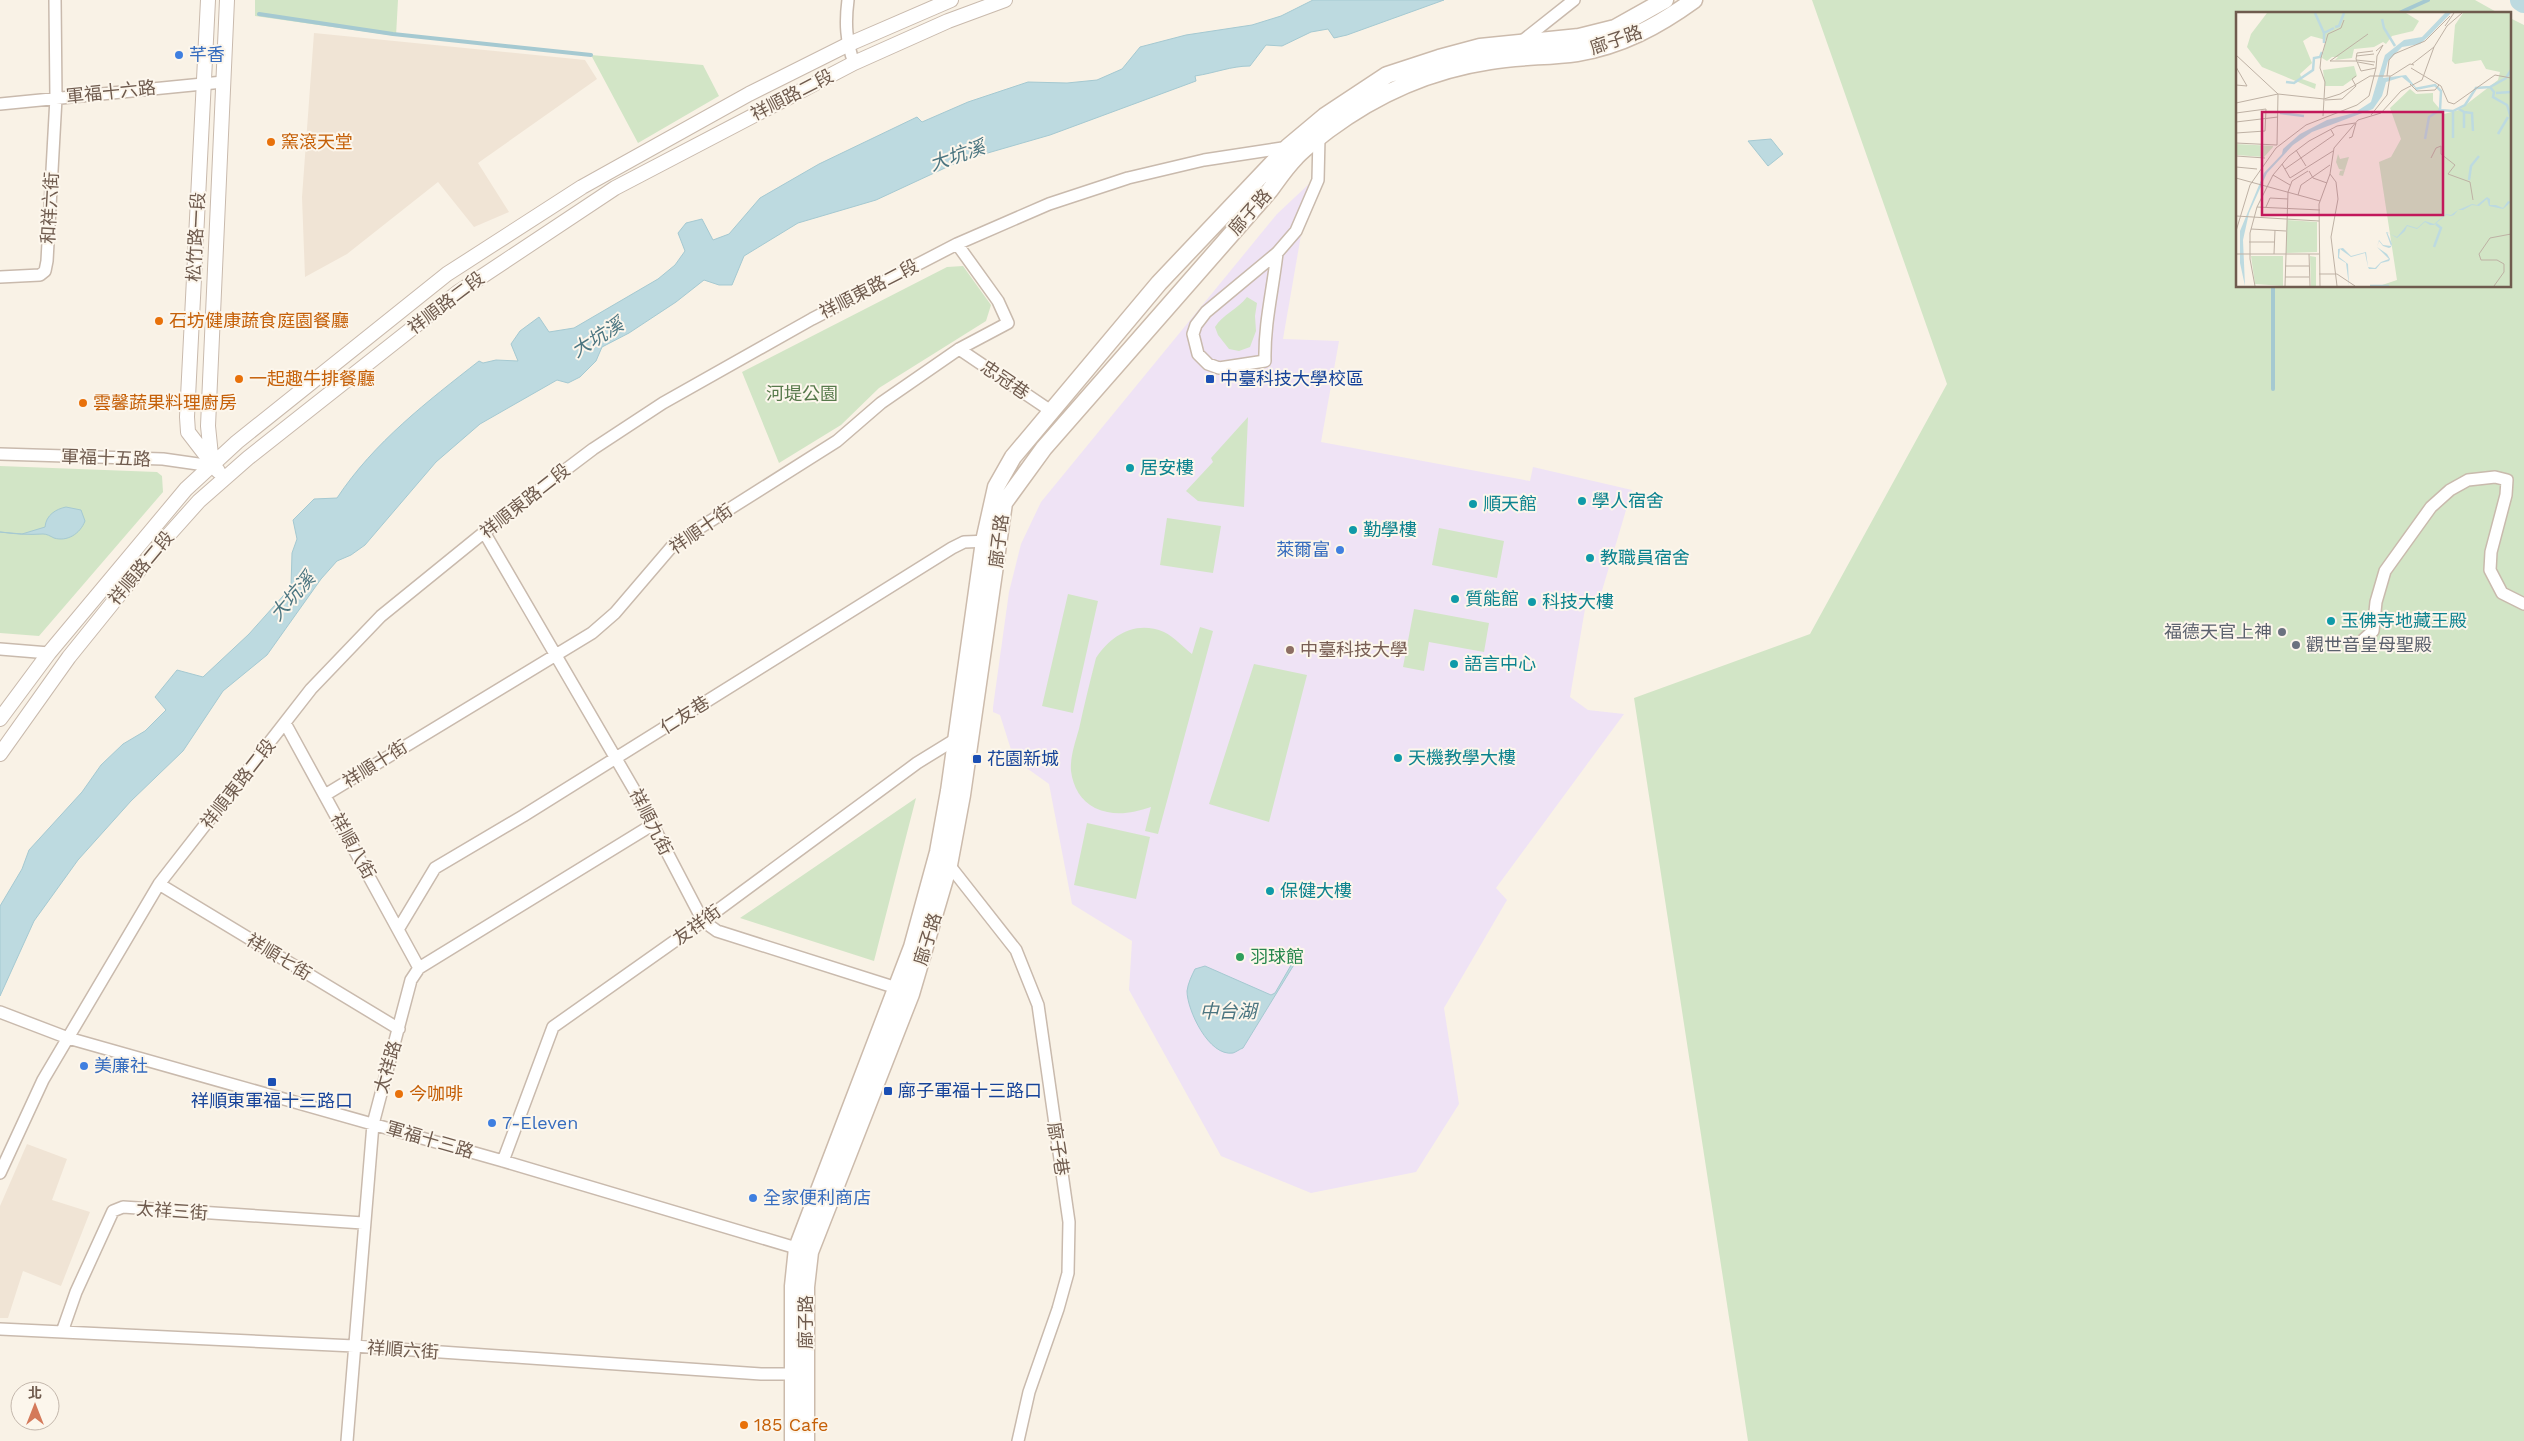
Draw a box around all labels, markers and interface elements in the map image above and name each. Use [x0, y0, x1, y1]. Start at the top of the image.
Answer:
inset map [2236, 12, 2512, 288]
street label: 廍子路 [1587, 21, 1645, 58]
place label: 芊香 [189, 44, 225, 65]
marker: 芊香 [173, 49, 185, 61]
street label: 祥順路二段 [747, 65, 837, 124]
street label: 軍福十六路 [65, 76, 157, 107]
place label: 窯滾天堂 [281, 131, 353, 152]
water label: 大坑溪 [926, 134, 991, 176]
marker: 窯滾天堂 [265, 136, 277, 148]
street label: 和祥六街 [37, 171, 62, 244]
street label: 廍子路 [1224, 184, 1275, 239]
street label: 松竹路一段 [183, 191, 208, 282]
street label: 祥順東路二段 [816, 255, 922, 322]
street label: 祥順路二段 [403, 267, 488, 338]
place label: 石坊健康蔬食庭園餐廳 [169, 310, 349, 331]
water label: 大坑溪 [567, 311, 630, 362]
marker: 石坊健康蔬食庭園餐廳 [153, 315, 165, 327]
street label: 忠冠巷 [977, 356, 1034, 403]
place label: 一起趣牛排餐廳 [249, 368, 375, 389]
place label: 中臺科技大學校區 [1220, 368, 1364, 389]
marker: 一起趣牛排餐廳 [233, 373, 245, 385]
marker: 中臺科技大學校區 [1204, 373, 1216, 385]
park label: 河堤公園 [766, 383, 838, 404]
place label: 雲馨蔬果料理廚房 [93, 392, 237, 413]
marker: 雲馨蔬果料理廚房 [77, 397, 89, 409]
street label: 軍福十五路 [61, 445, 151, 470]
place label: 居安樓 [1140, 457, 1194, 478]
street label: 祥順東路二段 [476, 459, 574, 542]
marker: 居安樓 [1124, 462, 1136, 474]
place label: 學人宿舍 [1592, 490, 1664, 511]
place label: 順天館 [1483, 493, 1537, 514]
marker: 學人宿舍 [1576, 495, 1588, 507]
marker: 順天館 [1467, 498, 1479, 510]
street label: 祥順十街 [665, 499, 736, 558]
street label: 廍子路 [985, 513, 1012, 569]
place label: 勤學樓 [1363, 519, 1417, 540]
marker: 勤學樓 [1347, 524, 1359, 536]
street label: 祥順路二段 [104, 526, 178, 609]
place label: 萊爾富 [1276, 539, 1330, 560]
marker: 萊爾富 [1334, 544, 1346, 556]
place label: 教職員宿舍 [1600, 547, 1690, 568]
marker: 教職員宿舍 [1584, 552, 1596, 564]
water label: 大坑溪 [265, 565, 322, 625]
place label: 質能館 [1465, 588, 1519, 609]
place label: 科技大樓 [1542, 591, 1614, 612]
marker: 質能館 [1449, 593, 1461, 605]
marker: 科技大樓 [1526, 596, 1538, 608]
place label: 玉佛寺地藏王殿 [2341, 610, 2467, 631]
marker: 玉佛寺地藏王殿 [2325, 615, 2337, 627]
place label: 福德天官上神 [2164, 621, 2272, 642]
marker: 福德天官上神 [2276, 626, 2288, 638]
place label: 觀世音皇母聖殿 [2306, 634, 2432, 655]
place label: 中臺科技大學 [1300, 639, 1408, 660]
marker: 觀世音皇母聖殿 [2290, 639, 2302, 651]
marker: 中臺科技大學 [1284, 644, 1296, 656]
place label: 語言中心 [1464, 653, 1536, 674]
marker: 語言中心 [1448, 658, 1460, 670]
street label: 仁友巷 [656, 691, 713, 738]
street label: 祥順東路二段 [196, 735, 279, 833]
street label: 祥順十街 [339, 736, 411, 792]
place label: 天機教學大樓 [1408, 747, 1516, 768]
place label: 花園新城 [987, 748, 1059, 769]
marker: 天機教學大樓 [1392, 752, 1404, 764]
marker: 花園新城 [971, 753, 983, 765]
street label: 祥順九街 [626, 785, 677, 859]
street label: 祥順八街 [327, 809, 380, 882]
place label: 保健大樓 [1280, 880, 1352, 901]
marker: 保健大樓 [1264, 885, 1276, 897]
street label: 友祥街 [669, 900, 725, 949]
street label: 廍子路 [910, 910, 945, 968]
street label: 祥順七街 [243, 929, 316, 984]
place label: 羽球館 [1250, 946, 1304, 967]
marker: 羽球館 [1234, 951, 1246, 963]
water label: 中台湖 [1199, 1000, 1259, 1023]
street label: 太祥路 [370, 1038, 405, 1096]
place label: 美廉社 [94, 1055, 148, 1076]
marker: 美廉社 [78, 1060, 90, 1072]
marker: 祥順東軍福十三路口 [266, 1076, 278, 1088]
place label: 廍子軍福十三路口 [898, 1080, 1042, 1101]
place label: 今咖啡 [409, 1083, 463, 1104]
marker: 廍子軍福十三路口 [882, 1085, 894, 1097]
marker: 今咖啡 [393, 1088, 405, 1100]
place label: 祥順東軍福十三路口 [191, 1090, 353, 1111]
place label: 7-Eleven [502, 1112, 578, 1133]
street label: 軍福十三路 [384, 1117, 476, 1162]
marker: 7-Eleven [486, 1117, 498, 1129]
street label: 廍子巷 [1044, 1121, 1073, 1177]
place label: 全家便利商店 [763, 1187, 871, 1208]
marker: 全家便利商店 [747, 1192, 759, 1204]
street label: 太祥三街 [135, 1198, 209, 1223]
street label: 廍子路 [795, 1295, 816, 1349]
street label: 祥順六街 [366, 1337, 440, 1362]
north arrow [10, 1381, 60, 1431]
text: 北 [28, 1385, 42, 1401]
place label: 185 Cafe [754, 1414, 828, 1435]
marker: 185 Cafe [738, 1419, 750, 1431]

